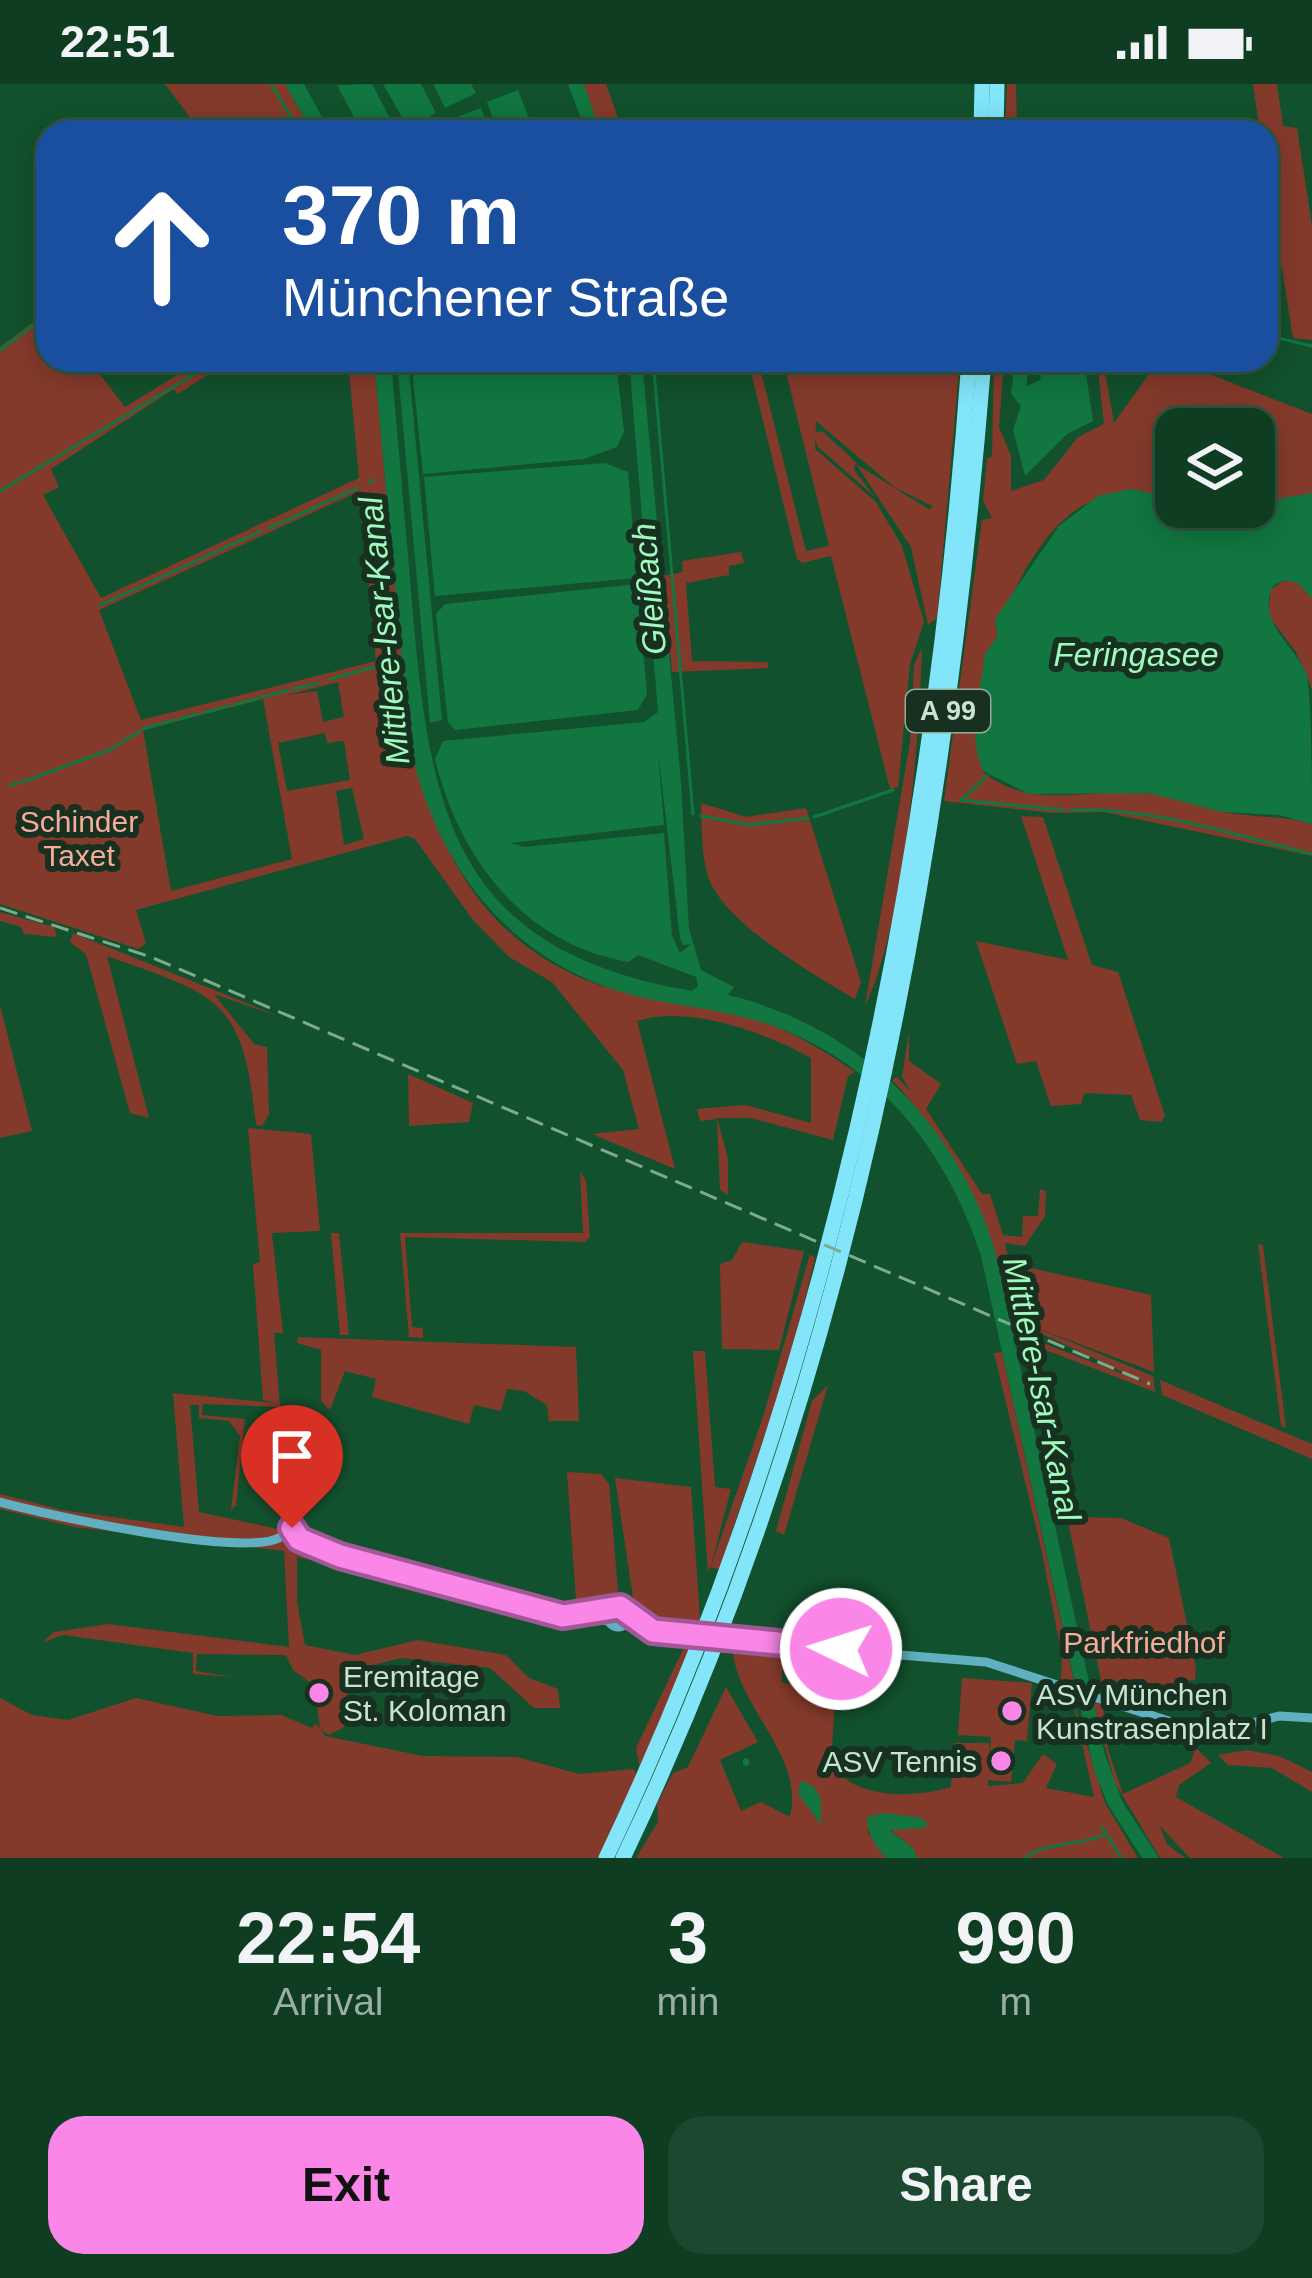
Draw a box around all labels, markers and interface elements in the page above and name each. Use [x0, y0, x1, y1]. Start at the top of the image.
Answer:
text: 22:51 [60, 16, 175, 67]
icon: ahead [84, 168, 240, 324]
text: 370 m [282, 168, 520, 262]
text: Münchener Straße [282, 267, 729, 327]
map controls [1155, 408, 1275, 528]
button: layers [1155, 408, 1275, 528]
water label: Mittlere-Isar-Kanal [351, 494, 416, 767]
water label: Gleißach [625, 522, 673, 656]
water label: Feringasee [1053, 636, 1219, 673]
road number: A 99 [906, 690, 990, 732]
park label: Schinder Taxet [20, 805, 138, 872]
water label: Mittlere-Isar-Kanal [996, 1254, 1088, 1526]
pin [241, 1405, 343, 1528]
icon: arrive [259, 1423, 325, 1489]
position arrow [778, 1586, 904, 1712]
park label: Parkfriedhof [1063, 1626, 1226, 1659]
place label: Eremitage St. Koloman [343, 1660, 506, 1727]
place label: ASV München Kunstrasenplatz I [1036, 1678, 1268, 1745]
marker: Eremitage St. Koloman [306, 1680, 332, 1706]
marker: ASV München Kunstrasenplatz I [999, 1698, 1025, 1724]
place label: ASV Tennis [822, 1745, 977, 1778]
marker: ASV Tennis [988, 1748, 1014, 1774]
text: 22:54 [236, 1898, 420, 1978]
text: 3 [668, 1898, 708, 1978]
text: 990 [956, 1898, 1076, 1978]
text: Arrival [273, 1980, 384, 2023]
text: min [657, 1980, 719, 2023]
text: m [999, 1980, 1032, 2023]
button: Exit [48, 2116, 644, 2254]
button: Share [668, 2116, 1264, 2254]

